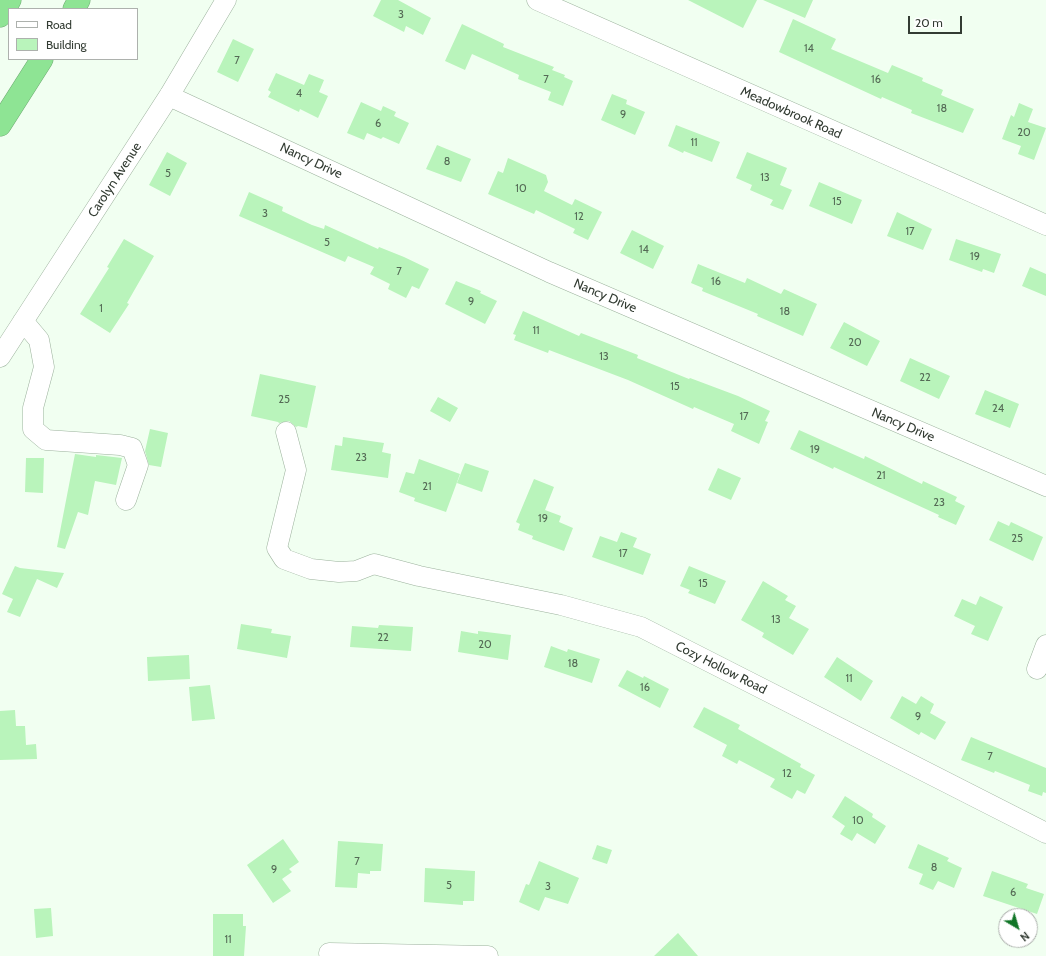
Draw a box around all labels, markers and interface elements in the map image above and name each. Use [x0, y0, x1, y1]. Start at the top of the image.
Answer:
legend [8, 8, 138, 60]
house number: 3 [398, 8, 404, 22]
scale bar [910, 8, 964, 34]
text: 20 m [915, 15, 943, 30]
text: Road [46, 17, 72, 32]
text: Building [46, 37, 87, 52]
house number: 14 [804, 42, 814, 56]
house number: 7 [234, 54, 240, 68]
house number: 7 [543, 73, 549, 87]
house number: 16 [871, 73, 881, 87]
street label: Meadowbrook Road [738, 84, 844, 142]
house number: 4 [296, 87, 302, 101]
house number: 18 [937, 102, 947, 116]
house number: 9 [620, 108, 626, 122]
house number: 6 [375, 117, 381, 131]
house number: 20 [1017, 126, 1031, 140]
house number: 11 [690, 136, 698, 150]
street label: Carolyn Avenue [85, 140, 145, 220]
street label: Nancy Drive [277, 140, 345, 182]
house number: 8 [444, 155, 450, 169]
house number: 5 [165, 167, 171, 181]
house number: 13 [760, 171, 770, 185]
house number: 10 [515, 182, 527, 196]
house number: 15 [832, 195, 842, 209]
house number: 3 [262, 207, 268, 221]
house number: 12 [574, 210, 584, 224]
house number: 17 [905, 225, 915, 239]
house number: 5 [324, 236, 330, 250]
house number: 14 [639, 243, 649, 257]
house number: 19 [970, 250, 980, 264]
house number: 7 [396, 265, 402, 279]
house number: 16 [711, 275, 721, 289]
street label: Nancy Drive [571, 276, 639, 316]
house number: 9 [468, 295, 474, 309]
house number: 1 [99, 302, 103, 316]
house number: 18 [780, 305, 790, 319]
house number: 11 [532, 324, 540, 338]
house number: 20 [848, 336, 862, 350]
house number: 13 [599, 350, 609, 364]
house number: 22 [919, 371, 931, 385]
house number: 15 [670, 380, 680, 394]
house number: 25 [278, 393, 290, 407]
house number: 24 [992, 402, 1004, 416]
street label: Nancy Drive [869, 405, 937, 445]
house number: 17 [739, 410, 749, 424]
house number: 19 [810, 443, 820, 457]
house number: 23 [355, 451, 367, 465]
house number: 21 [876, 469, 886, 483]
house number: 21 [422, 480, 432, 494]
house number: 23 [933, 496, 945, 510]
house number: 19 [538, 512, 548, 526]
house number: 25 [1011, 532, 1023, 546]
house number: 17 [618, 547, 628, 561]
house number: 15 [698, 577, 708, 591]
house number: 13 [771, 613, 781, 627]
house number: 22 [377, 631, 389, 645]
house number: 20 [478, 638, 492, 652]
street label: Cozy Hollow Road [673, 638, 769, 698]
house number: 18 [568, 657, 578, 671]
house number: 11 [845, 672, 853, 686]
house number: 16 [640, 681, 650, 695]
house number: 9 [915, 710, 921, 724]
house number: 7 [987, 750, 993, 764]
house number: 12 [782, 767, 792, 781]
house number: 10 [852, 814, 864, 828]
house number: 7 [354, 855, 360, 869]
house number: 8 [931, 861, 937, 875]
house number: 9 [271, 863, 277, 877]
house number: 5 [446, 879, 452, 893]
house number: 3 [545, 880, 551, 894]
house number: 6 [1010, 886, 1016, 900]
north arrow [998, 908, 1038, 948]
text: N [1017, 929, 1032, 945]
house number: 11 [224, 933, 232, 947]

